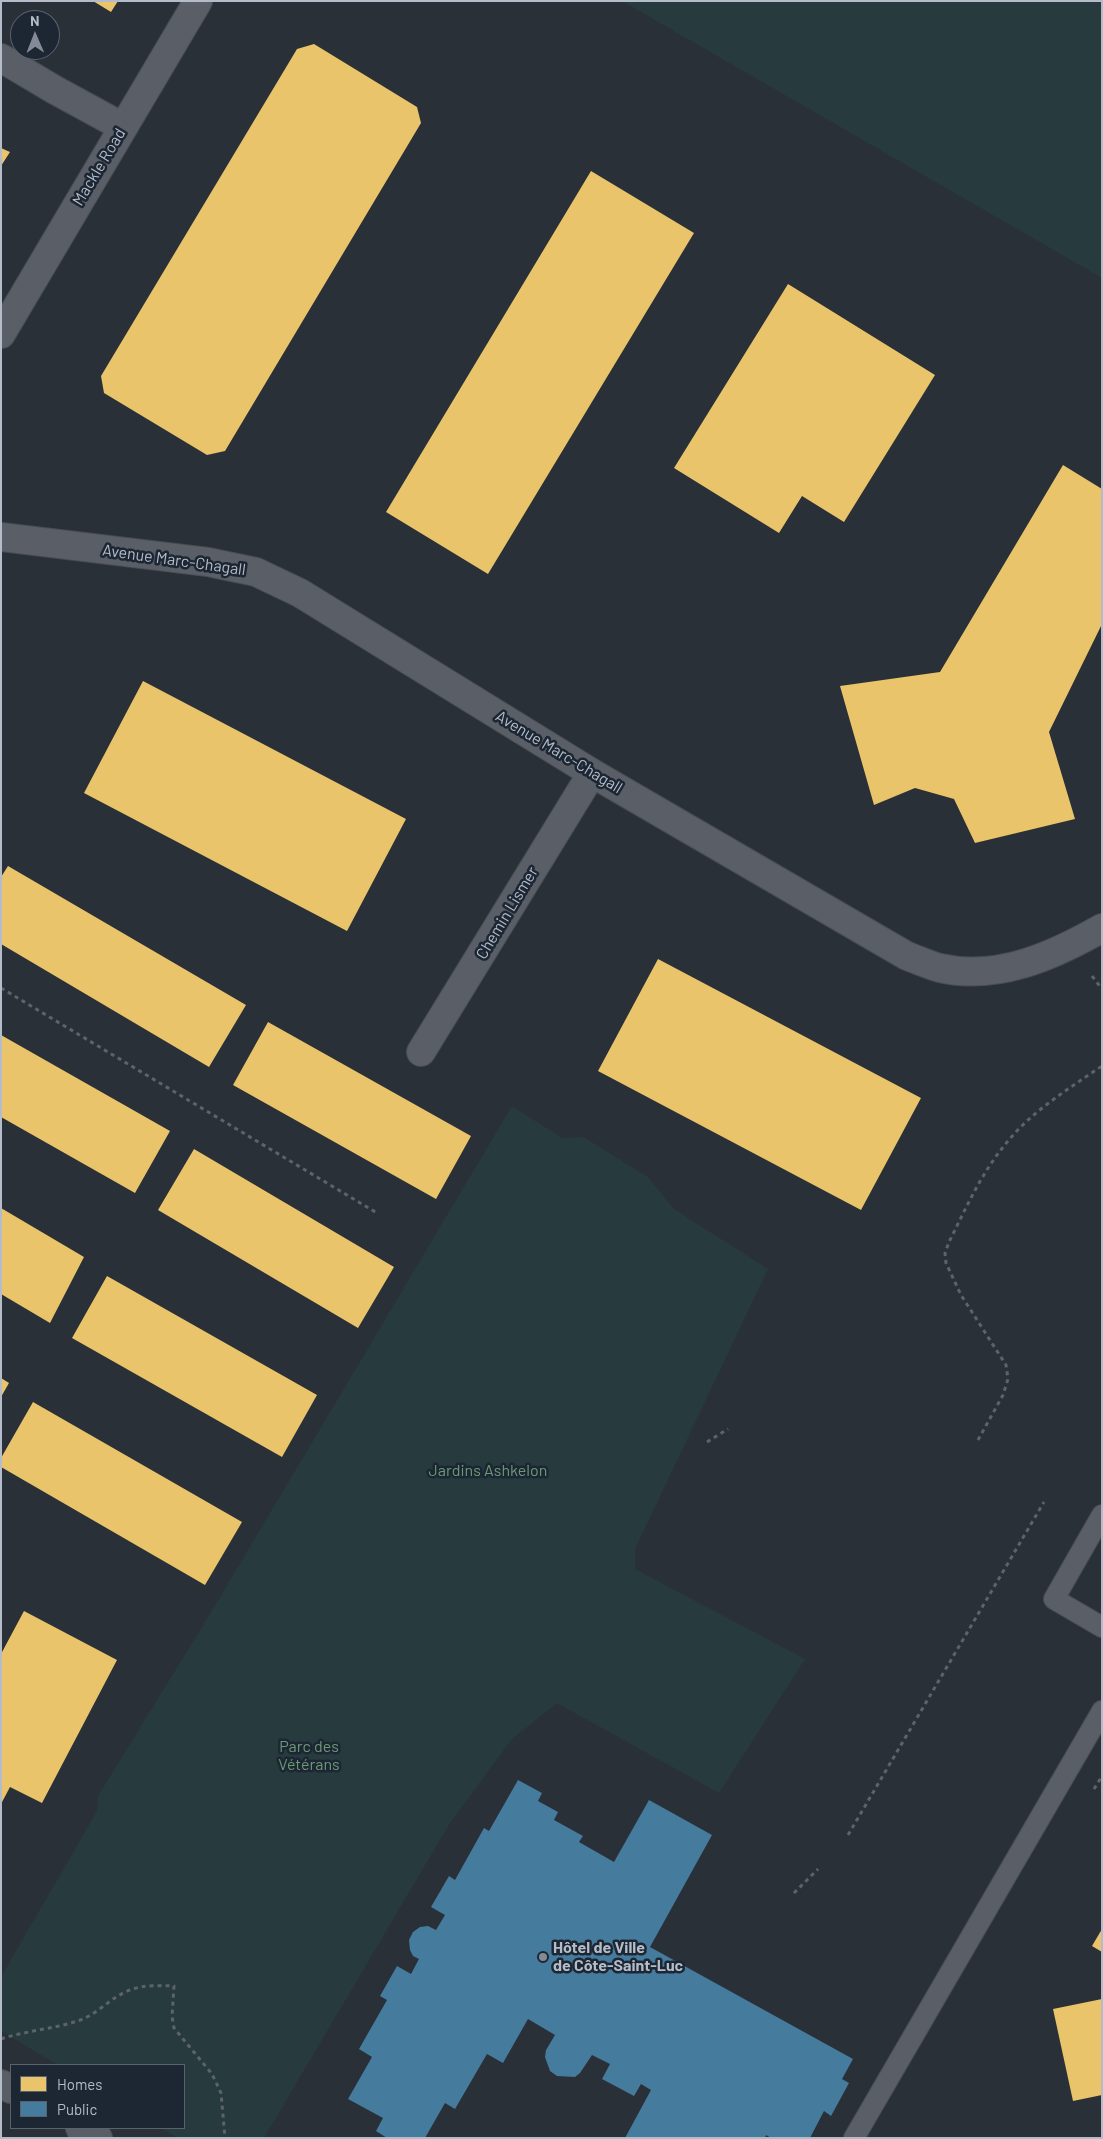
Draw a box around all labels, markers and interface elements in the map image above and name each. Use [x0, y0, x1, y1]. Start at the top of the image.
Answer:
north arrow [10, 10, 60, 60]
text: N [30, 12, 40, 29]
street label: Mackle Road [68, 125, 130, 209]
street label: Avenue Marc-Chagall [101, 540, 247, 580]
street label: Avenue Marc-Chagall [492, 707, 626, 797]
street label: Chemin Lismer [472, 863, 542, 963]
park label: Jardins Ashkelon [429, 1461, 547, 1481]
park label: Parc des Vétérans [278, 1737, 340, 1775]
place label: Hôtel de Ville de Côte-Saint-Luc [553, 1938, 683, 1976]
marker: Hôtel de Ville de Côte-Saint-Luc [537, 1951, 549, 1963]
legend [10, 2064, 185, 2129]
text: Homes [57, 2075, 102, 2093]
text: Public [57, 2100, 97, 2118]

